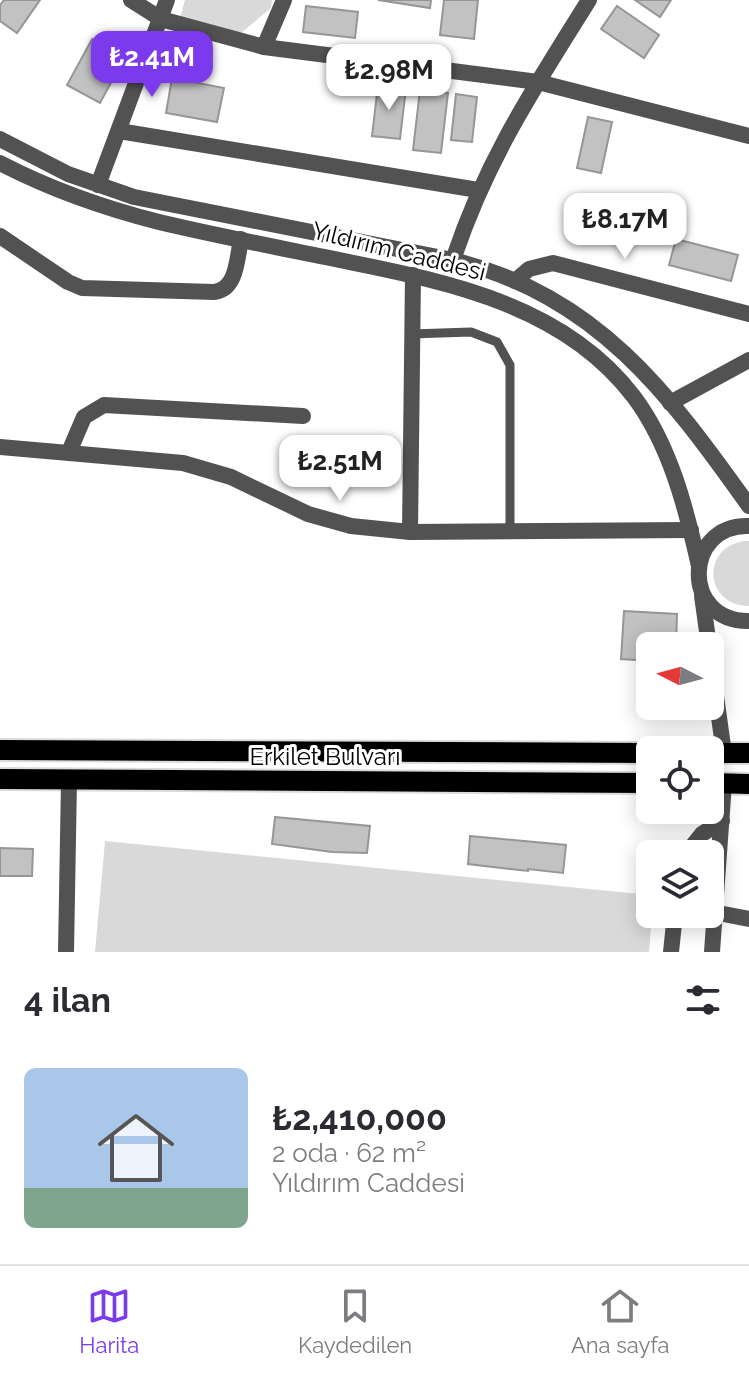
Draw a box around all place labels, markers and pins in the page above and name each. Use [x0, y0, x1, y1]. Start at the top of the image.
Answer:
pin: ₺2.41M [87, 31, 217, 99]
pin: ₺2.98M [324, 44, 454, 112]
pin: ₺8.17M [560, 193, 690, 261]
pin: ₺2.51M [275, 435, 405, 503]

